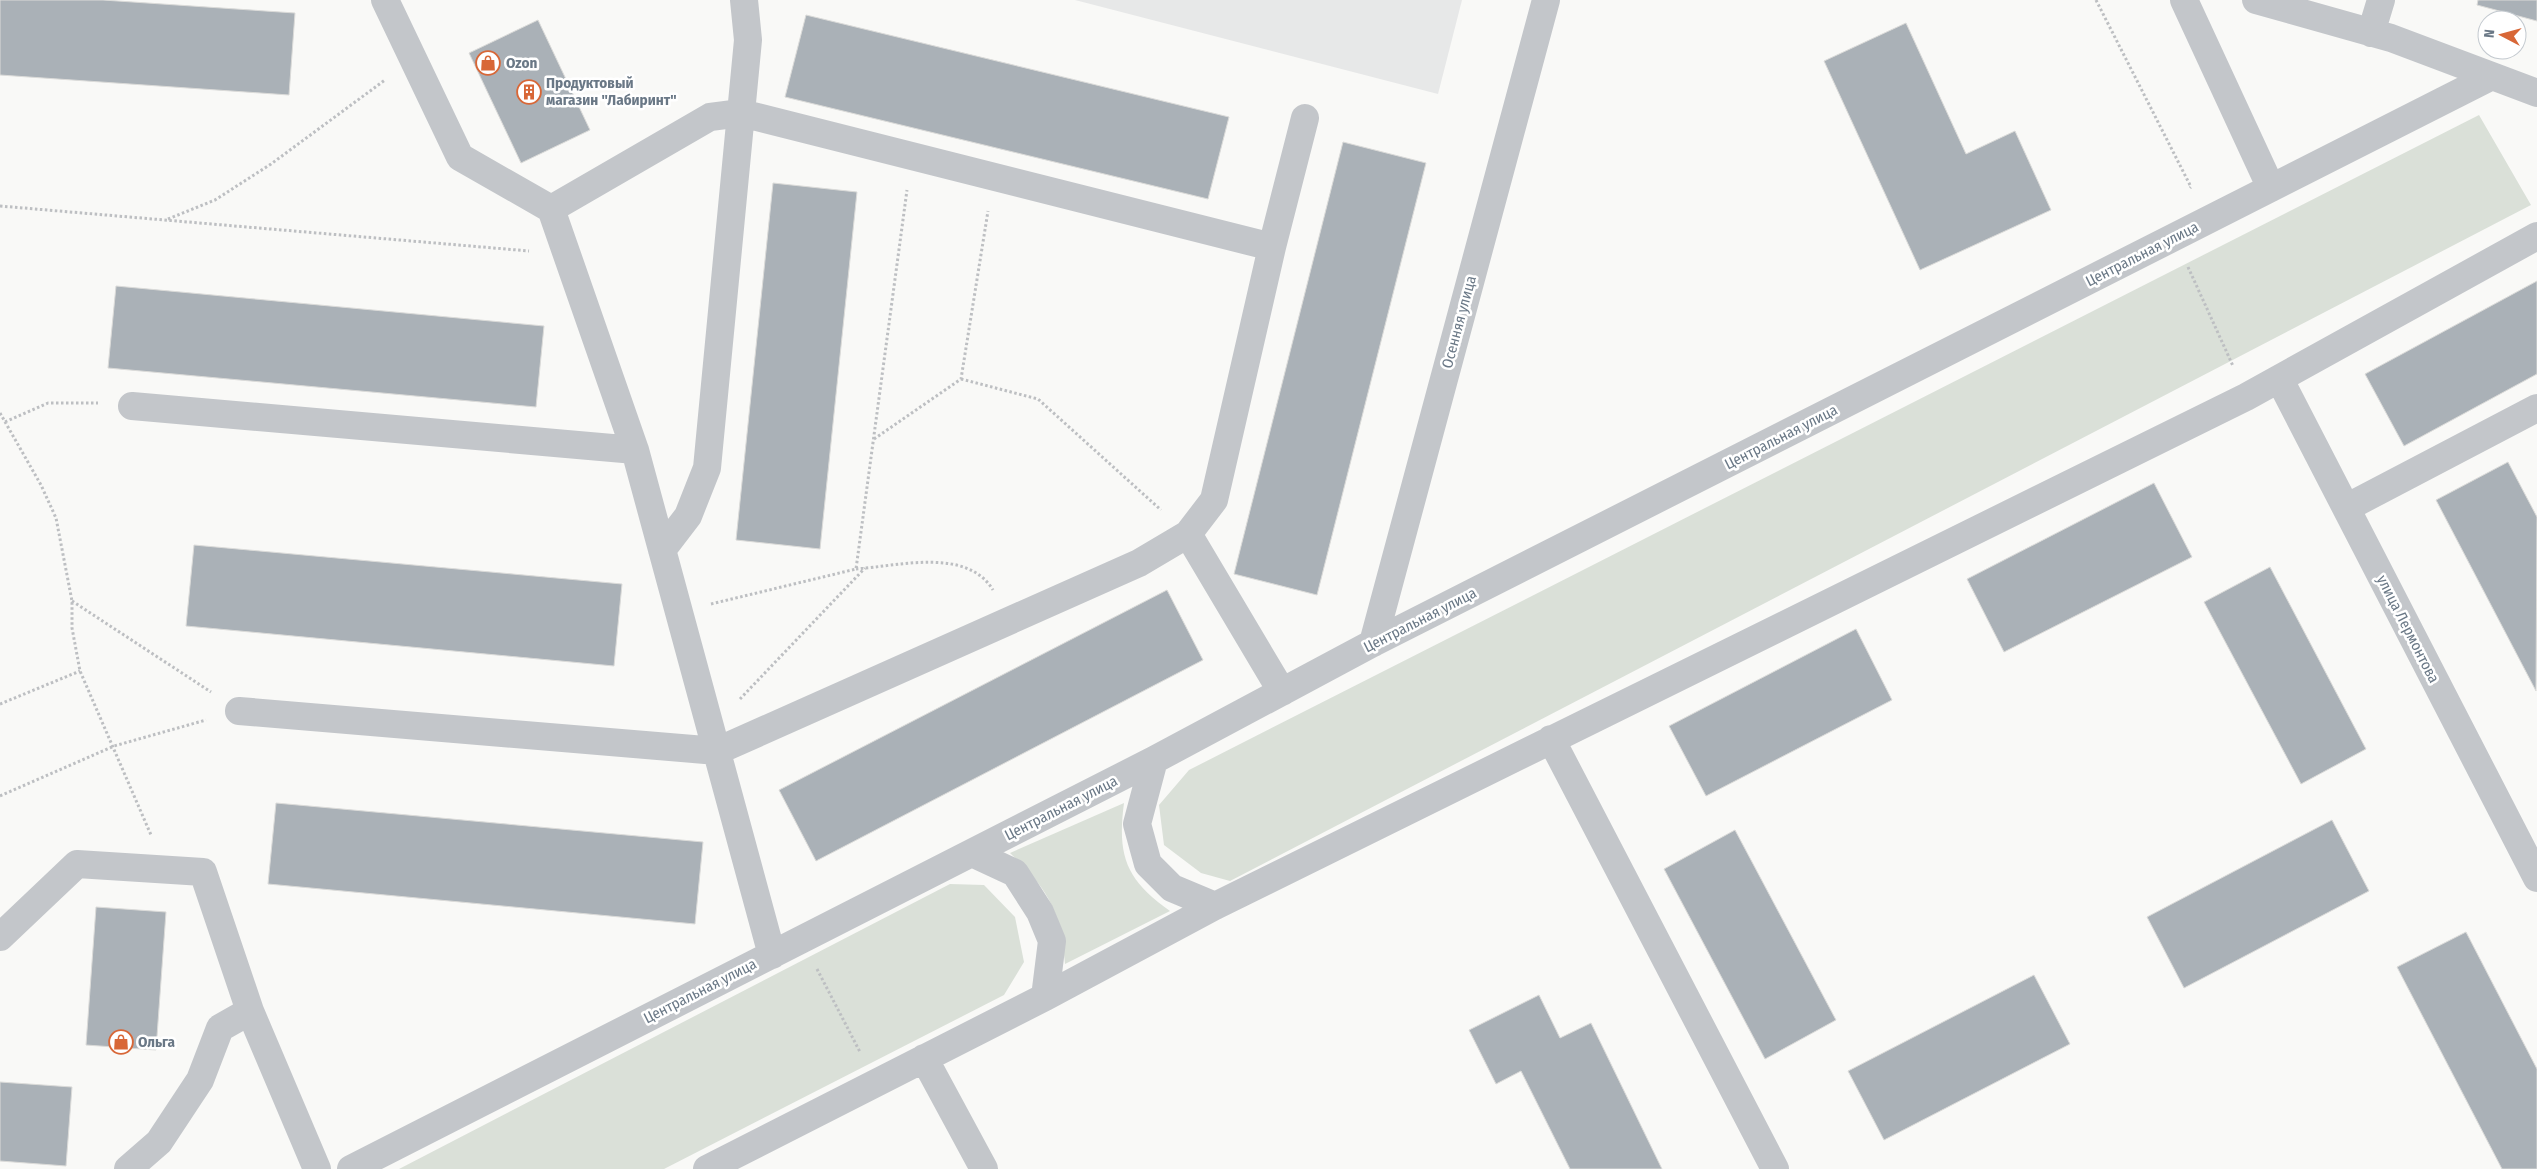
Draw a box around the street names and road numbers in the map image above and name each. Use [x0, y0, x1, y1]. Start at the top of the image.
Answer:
street label: Центральная улица [2083, 218, 2201, 290]
street label: Осенняя улица [1438, 274, 1480, 370]
street label: Центральная улица [1722, 401, 1840, 473]
street label: улица Лермонтова [2373, 572, 2443, 686]
street label: Центральная улица [1361, 584, 1479, 656]
street label: Центральная улица [1002, 772, 1120, 844]
street label: Центральная улица [641, 955, 759, 1027]

